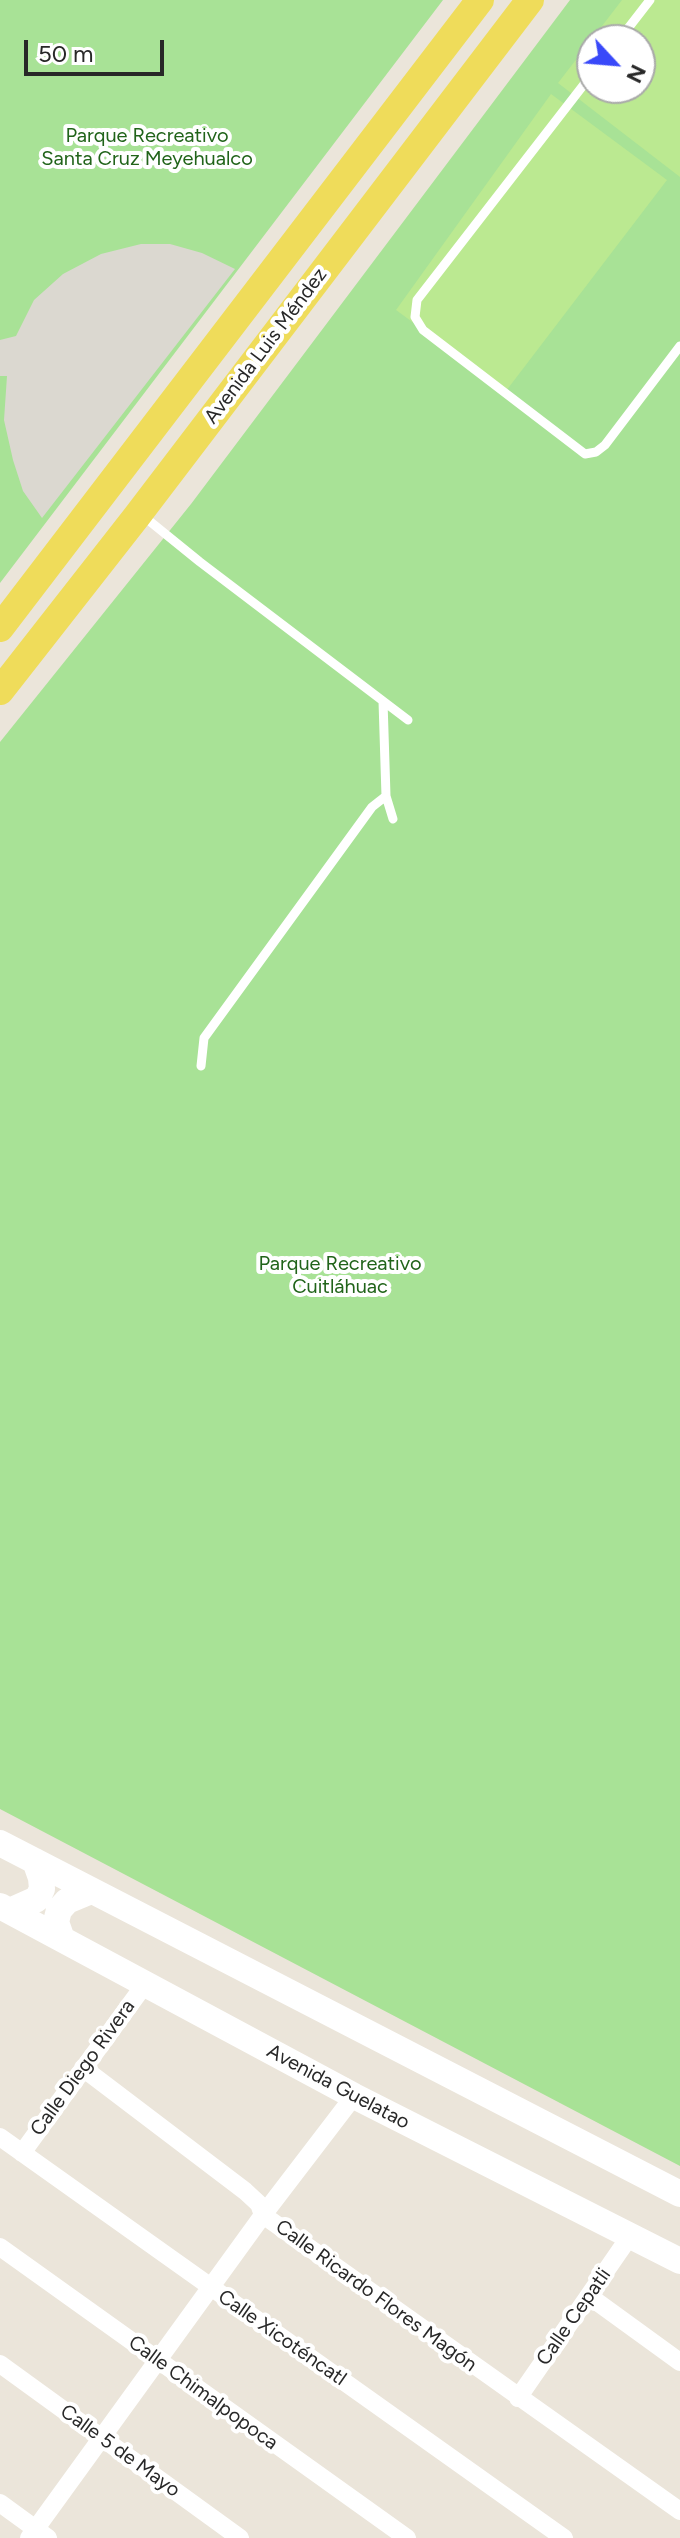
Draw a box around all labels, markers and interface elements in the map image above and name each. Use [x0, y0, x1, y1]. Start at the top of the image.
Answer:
scale bar [28, 24, 168, 74]
north arrow [576, 24, 656, 104]
text: 50 m [38, 39, 94, 68]
text: N [620, 60, 652, 87]
park label: Parque Recreativo Santa Cruz Meyehualco [41, 124, 253, 171]
street label: Avenida Luis Méndez [200, 263, 332, 429]
park label: Parque Recreativo Cuitláhuac [258, 1252, 422, 1299]
street label: Calle Diego Rivera [26, 1995, 140, 2141]
street label: Avenida Guelatao [263, 2039, 413, 2135]
street label: Calle Ricardo Flores Magón [271, 2215, 481, 2377]
street label: Calle Cepatli [532, 2264, 616, 2370]
street label: Calle Xicoténcatl [213, 2285, 351, 2391]
street label: Calle Chimalpopoca [124, 2331, 282, 2455]
street label: Calle 5 de Mayo [55, 2400, 185, 2502]

